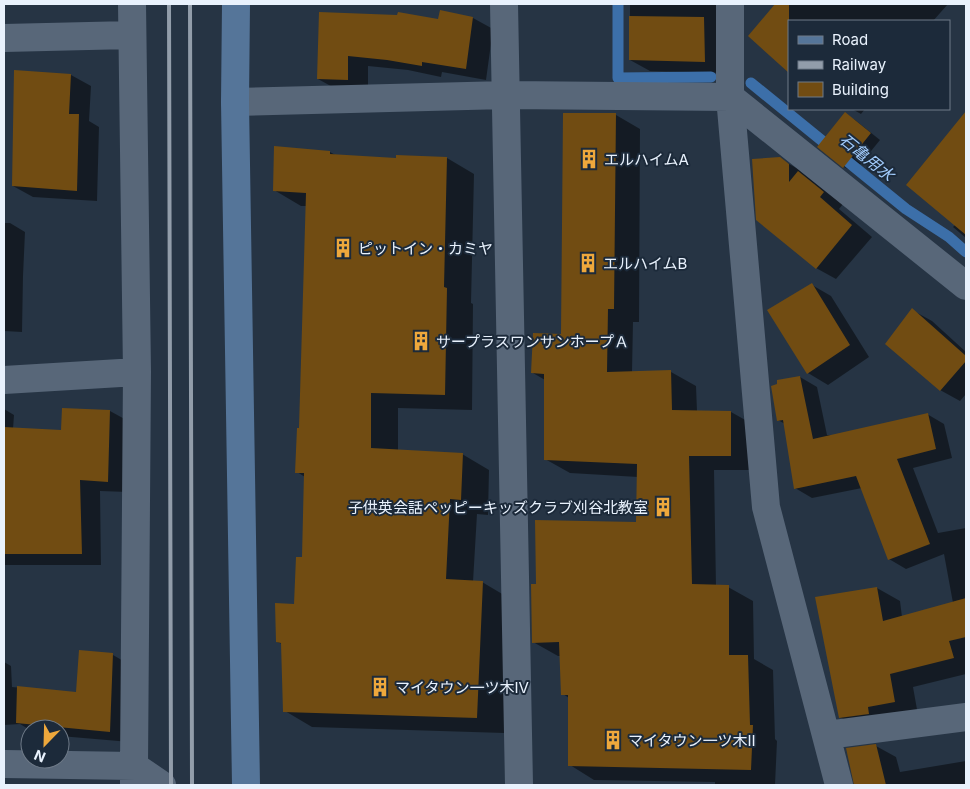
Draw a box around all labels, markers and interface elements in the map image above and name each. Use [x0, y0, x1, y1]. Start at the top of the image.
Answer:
legend [788, 20, 950, 110]
text: Road [832, 30, 868, 49]
text: Railway [832, 55, 887, 74]
text: Building [832, 80, 889, 99]
water label: 石亀用水 [836, 129, 900, 186]
building icon: エルハイムA [578, 148, 600, 170]
place label: エルハイムA [604, 150, 689, 169]
building icon: ピットイン・カミヤ [332, 237, 354, 259]
place label: ピットイン・カミヤ [358, 239, 493, 258]
building icon: エルハイムB [577, 252, 599, 274]
place label: エルハイムB [603, 254, 687, 273]
building icon: サープラスワンサンホープＡ [410, 330, 432, 352]
place label: サープラスワンサンホープＡ [436, 332, 629, 351]
building icon: 子供英会話ペッピーキッズクラブ刈谷北教室 [652, 496, 674, 518]
place label: 子供英会話ペッピーキッズクラブ刈谷北教室 [348, 498, 648, 517]
building icon: マイタウン一ツ木Ⅳ [369, 676, 391, 698]
place label: マイタウン一ツ木Ⅳ [395, 678, 529, 697]
north arrow [20, 719, 70, 769]
building icon: マイタウン一ツ木Ⅱ [602, 729, 624, 751]
place label: マイタウン一ツ木Ⅱ [628, 731, 755, 750]
text: N [31, 747, 48, 766]

